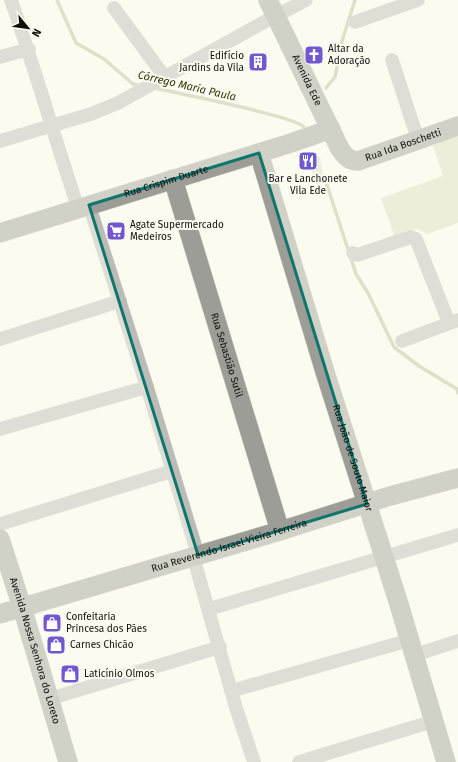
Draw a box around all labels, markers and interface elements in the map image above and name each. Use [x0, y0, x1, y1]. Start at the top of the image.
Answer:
north arrow [8, 8, 48, 48]
text: N [29, 26, 44, 39]
place label: Altar da Adoração [328, 43, 371, 67]
church icon: Altar da Adoração [303, 44, 325, 66]
place label: Edifício Jardins da Vila [179, 49, 244, 74]
building icon: Edifício Jardins da Vila [247, 51, 269, 73]
street label: Avenida Ede [289, 53, 324, 108]
water label: Córrego Maria Paula [137, 68, 237, 104]
street label: Rua Ida Boschetti [364, 126, 443, 164]
restaurant icon: Bar e Lanchonete Vila Ede [297, 150, 319, 172]
street label: Rua Crispim Duarte [123, 163, 210, 200]
place label: Bar e Lanchonete Vila Ede [268, 173, 348, 197]
place label: Agate Supermercado Medeiros [130, 219, 224, 243]
supermarket icon: Agate Supermercado Medeiros [105, 220, 127, 242]
street label: Rua Sebastião Sutil [208, 311, 245, 399]
street label: Rua João de Souto Maior [330, 403, 375, 513]
street label: Rua Reverendo Israel Vieira Ferreira [150, 517, 308, 575]
street label: Avenida Nossa Senhora do Loreto [7, 576, 62, 726]
place label: Confeitaria Princesa dos Pães [66, 611, 147, 635]
shop icon: Confeitaria Princesa dos Pães [41, 612, 63, 634]
shop icon: Carnes Chicão [45, 634, 67, 656]
place label: Carnes Chicão [70, 639, 134, 651]
shop icon: Laticínio Olmos [59, 663, 81, 685]
place label: Laticínio Olmos [84, 667, 155, 680]

